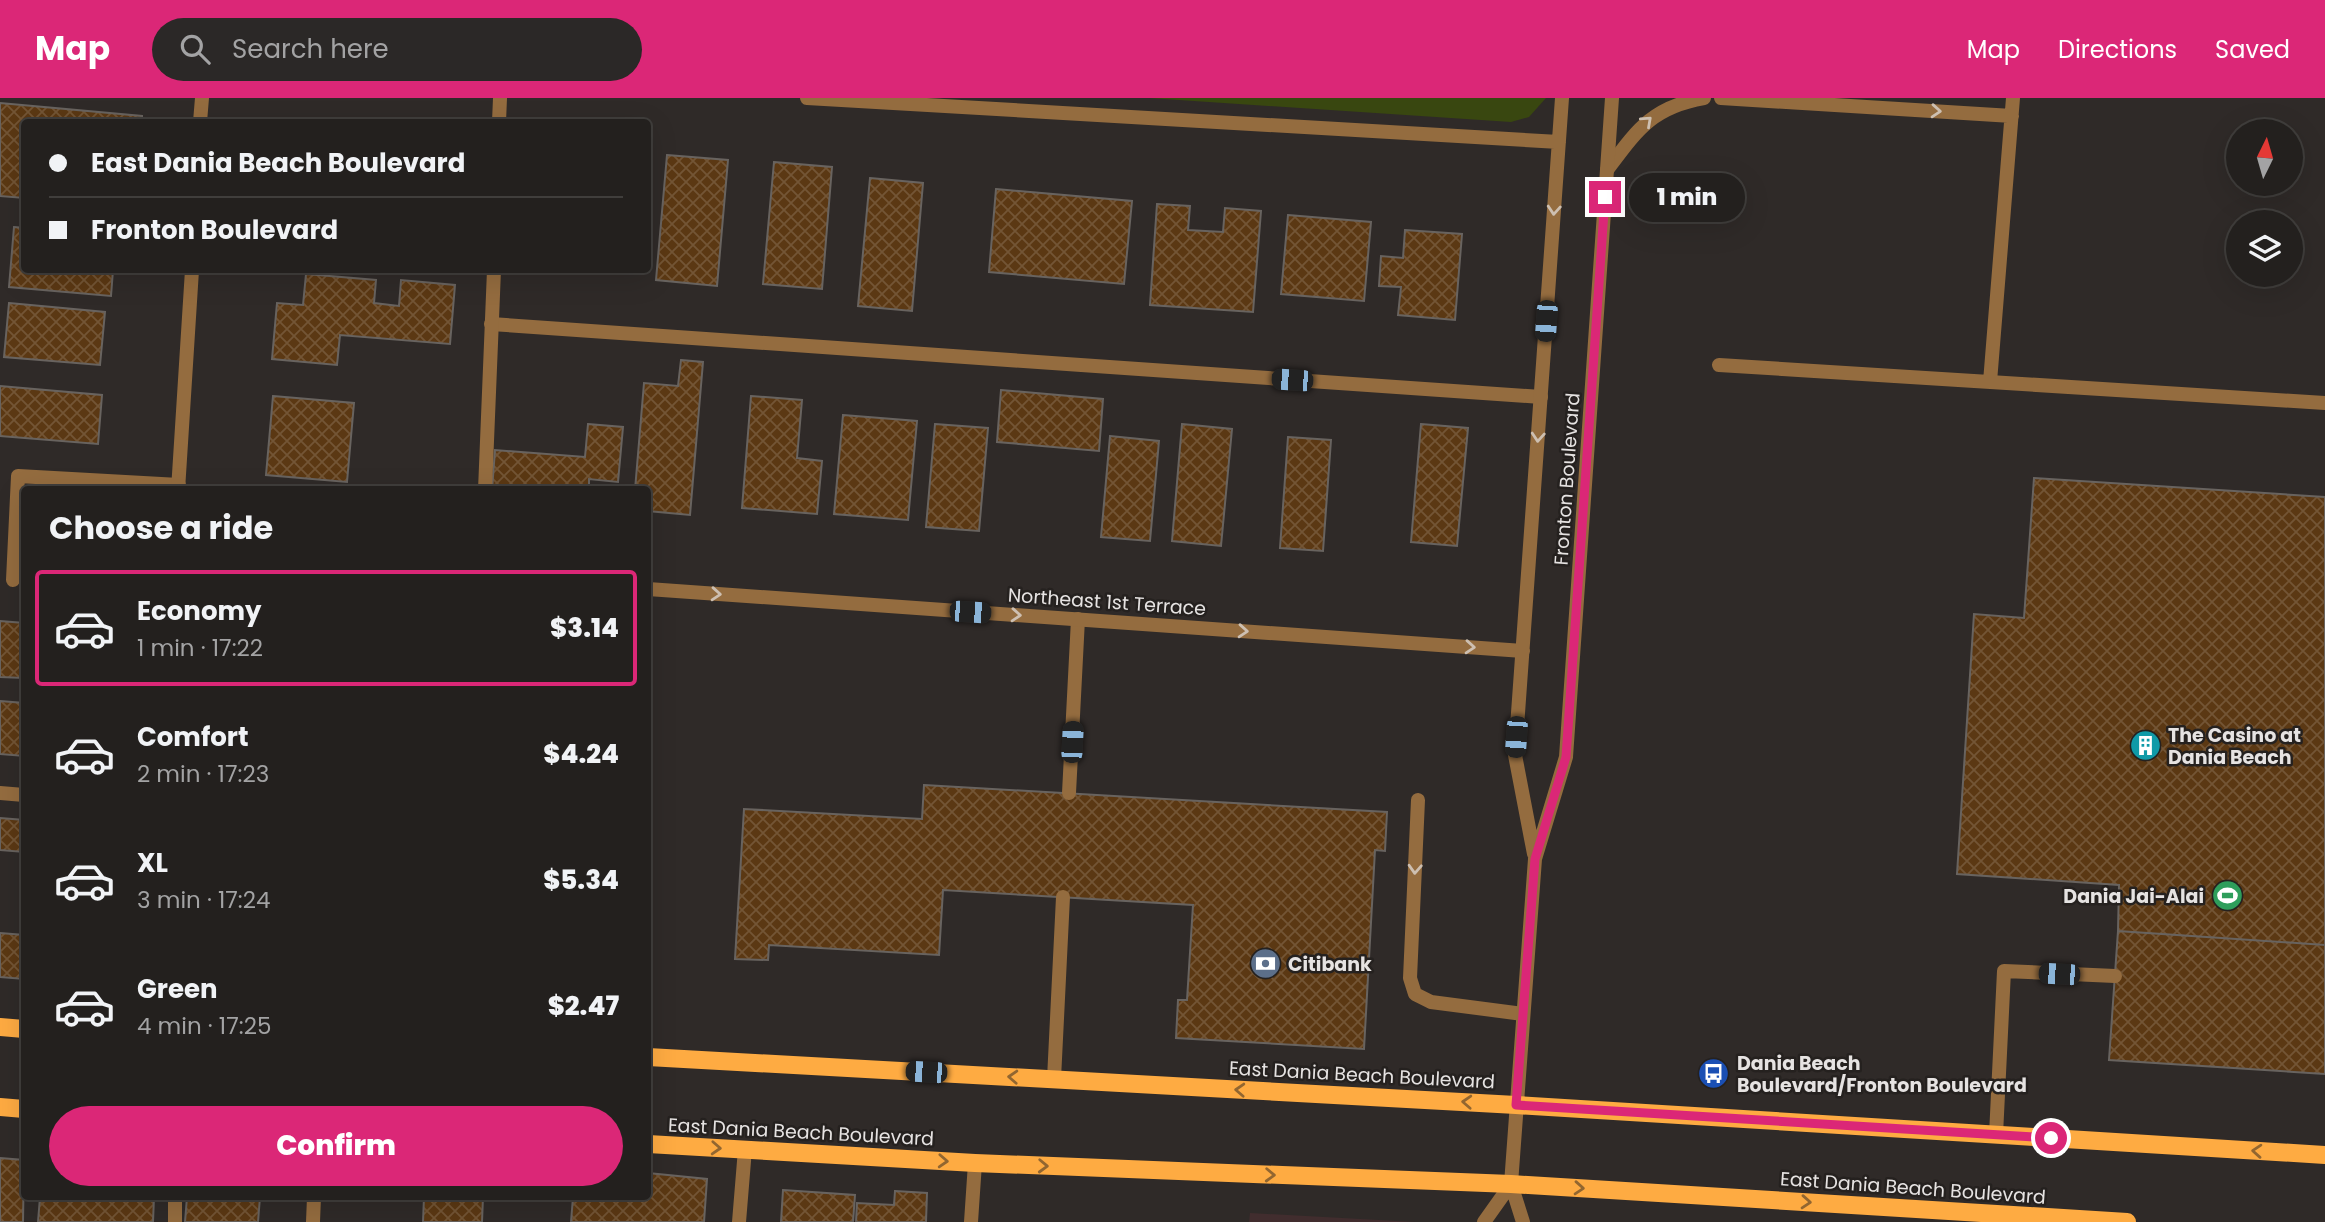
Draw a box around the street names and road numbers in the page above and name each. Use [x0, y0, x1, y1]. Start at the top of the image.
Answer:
street label: Fronton Boulevard [1547, 392, 1587, 566]
street label: Northeast 1st Terrace [1007, 582, 1207, 622]
street label: East Dania Beach Boulevard [1228, 1055, 1496, 1095]
street label: East Dania Beach Boulevard [667, 1112, 935, 1152]
street label: East Dania Beach Boulevard [1779, 1165, 2047, 1211]

